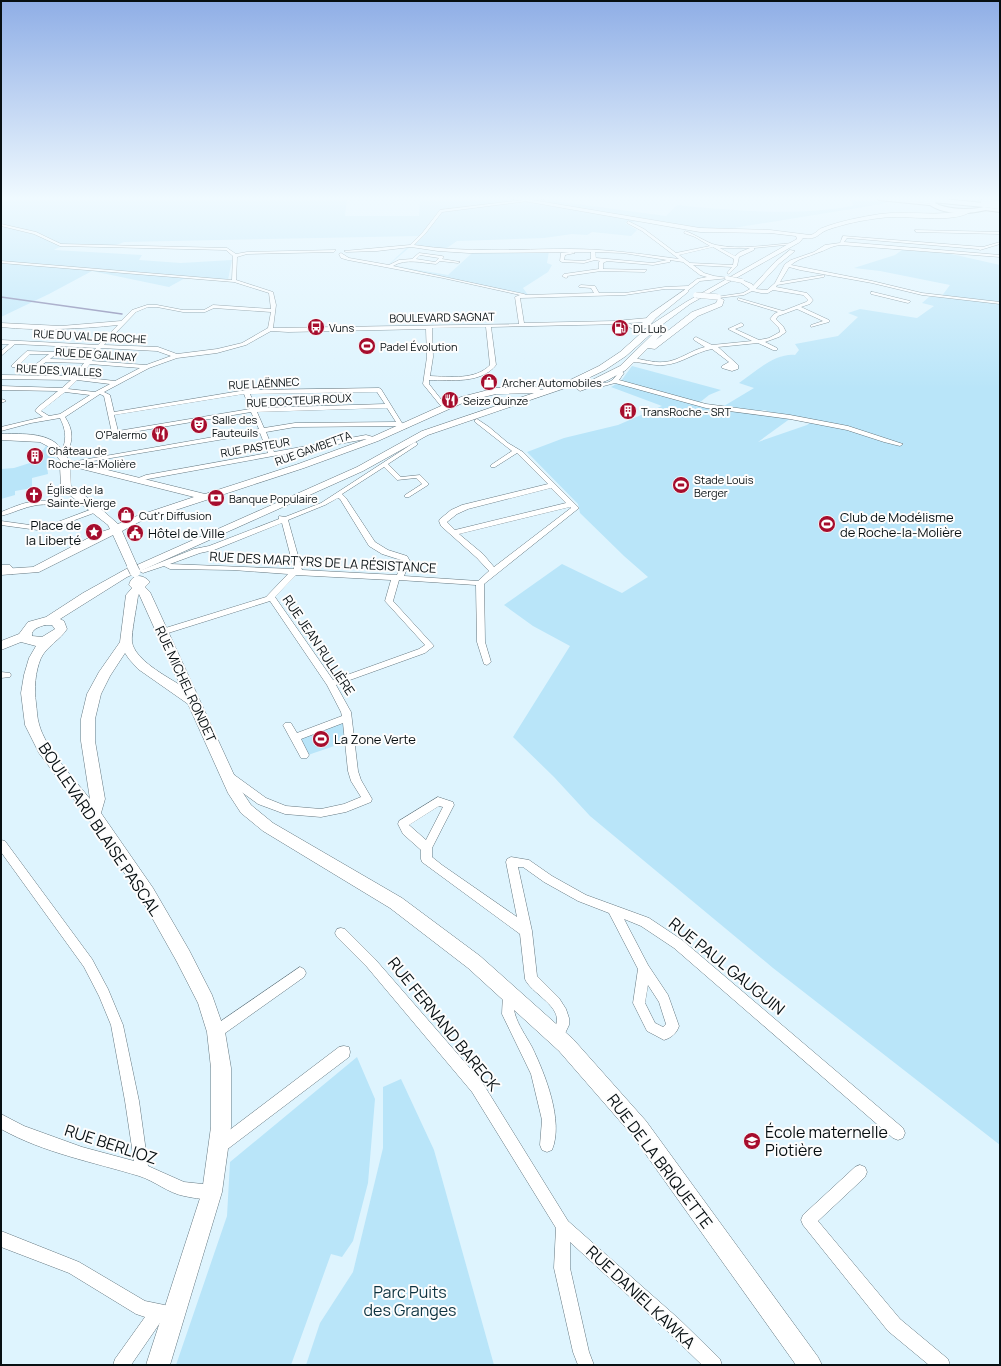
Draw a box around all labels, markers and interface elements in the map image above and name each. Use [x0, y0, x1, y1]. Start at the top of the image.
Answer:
street label: BOULEVARD SAGNAT [389, 309, 495, 325]
bus stop icon: Vuns [306, 317, 326, 337]
fuel station icon: DL Lub [610, 318, 630, 338]
place label: Vuns [329, 320, 354, 335]
place label: DL Lub [633, 321, 667, 336]
street label: RUE DU VAL DE ROCHE [33, 326, 147, 346]
sports icon: Padel Évolution [357, 336, 377, 356]
place label: Padel Évolution [380, 339, 457, 354]
street label: RUE DE GALINAY [55, 344, 138, 364]
street label: RUE DES VIALLES [16, 360, 102, 380]
shop icon: Archer Automobiles [479, 372, 499, 392]
street label: RUE LAËNNEC [228, 374, 300, 392]
place label: Archer Automobiles [502, 375, 602, 390]
street label: RUE DOCTEUR ROUX [246, 390, 352, 410]
restaurant icon: Seize Quinze [440, 390, 460, 410]
place label: Seize Quinze [463, 393, 529, 408]
building icon: TransRoche - SRT [618, 401, 638, 421]
place label: TransRoche - SRT [641, 404, 731, 419]
place label: Salle des Fauteuils [212, 412, 258, 440]
theatre icon: Salle des Fauteuils [189, 415, 209, 435]
restaurant icon: O'Palermo [150, 424, 170, 444]
place label: O'Palermo [95, 427, 147, 442]
street label: RUE GAMBETTA [273, 427, 353, 469]
street label: RUE PASTEUR [219, 434, 291, 460]
place label: Château de Roche-la-Molière [48, 443, 137, 471]
building icon: Château de Roche-la-Molière [25, 446, 45, 466]
place label: Stade Louis Berger [694, 472, 754, 500]
sports icon: Stade Louis Berger [671, 475, 691, 495]
place label: Église de la Sainte-Vierge [47, 482, 116, 510]
church icon: Église de la Sainte-Vierge [24, 485, 44, 505]
bank icon: Banque Populaire [206, 488, 226, 508]
place label: Banque Populaire [229, 491, 318, 506]
shop icon: Cut'r Diffusion [116, 505, 136, 525]
place label: Cut'r Diffusion [139, 508, 212, 523]
place label: Club de Modélisme de Roche-la-Molière [840, 508, 962, 541]
sports icon: Club de Modélisme de Roche-la-Molière [817, 514, 837, 534]
place label: Place de la Liberté [26, 516, 81, 549]
place icon: Place de la Liberté [84, 522, 104, 542]
public building icon: Hôtel de Ville [125, 523, 145, 543]
place label: Hôtel de Ville [148, 524, 225, 542]
street label: RUE DES MARTYRS DE LA RÉSISTANCE [209, 547, 437, 577]
street label: RUE JEAN RULLIÈRE [279, 591, 359, 699]
street label: RUE MICHEL RONDET [151, 623, 221, 745]
sports icon: La Zone Verte [311, 729, 331, 749]
place label: La Zone Verte [334, 730, 416, 748]
street label: BOULEVARD BLAISE PASCAL [34, 738, 166, 920]
street label: RUE PAUL GAUGUIN [664, 912, 790, 1020]
street label: RUE FERNAND BARECK [383, 952, 505, 1096]
street label: RUE DE LA BRIQUETTE [602, 1089, 718, 1233]
street label: RUE BERLIOZ [62, 1119, 160, 1169]
place label: École maternelle Piotière [765, 1121, 888, 1161]
school or university icon: École maternelle Piotière [742, 1131, 762, 1151]
street label: RUE DANIEL KAWKA [582, 1241, 700, 1353]
park label: Parc Puits des Granges [364, 1281, 456, 1321]

